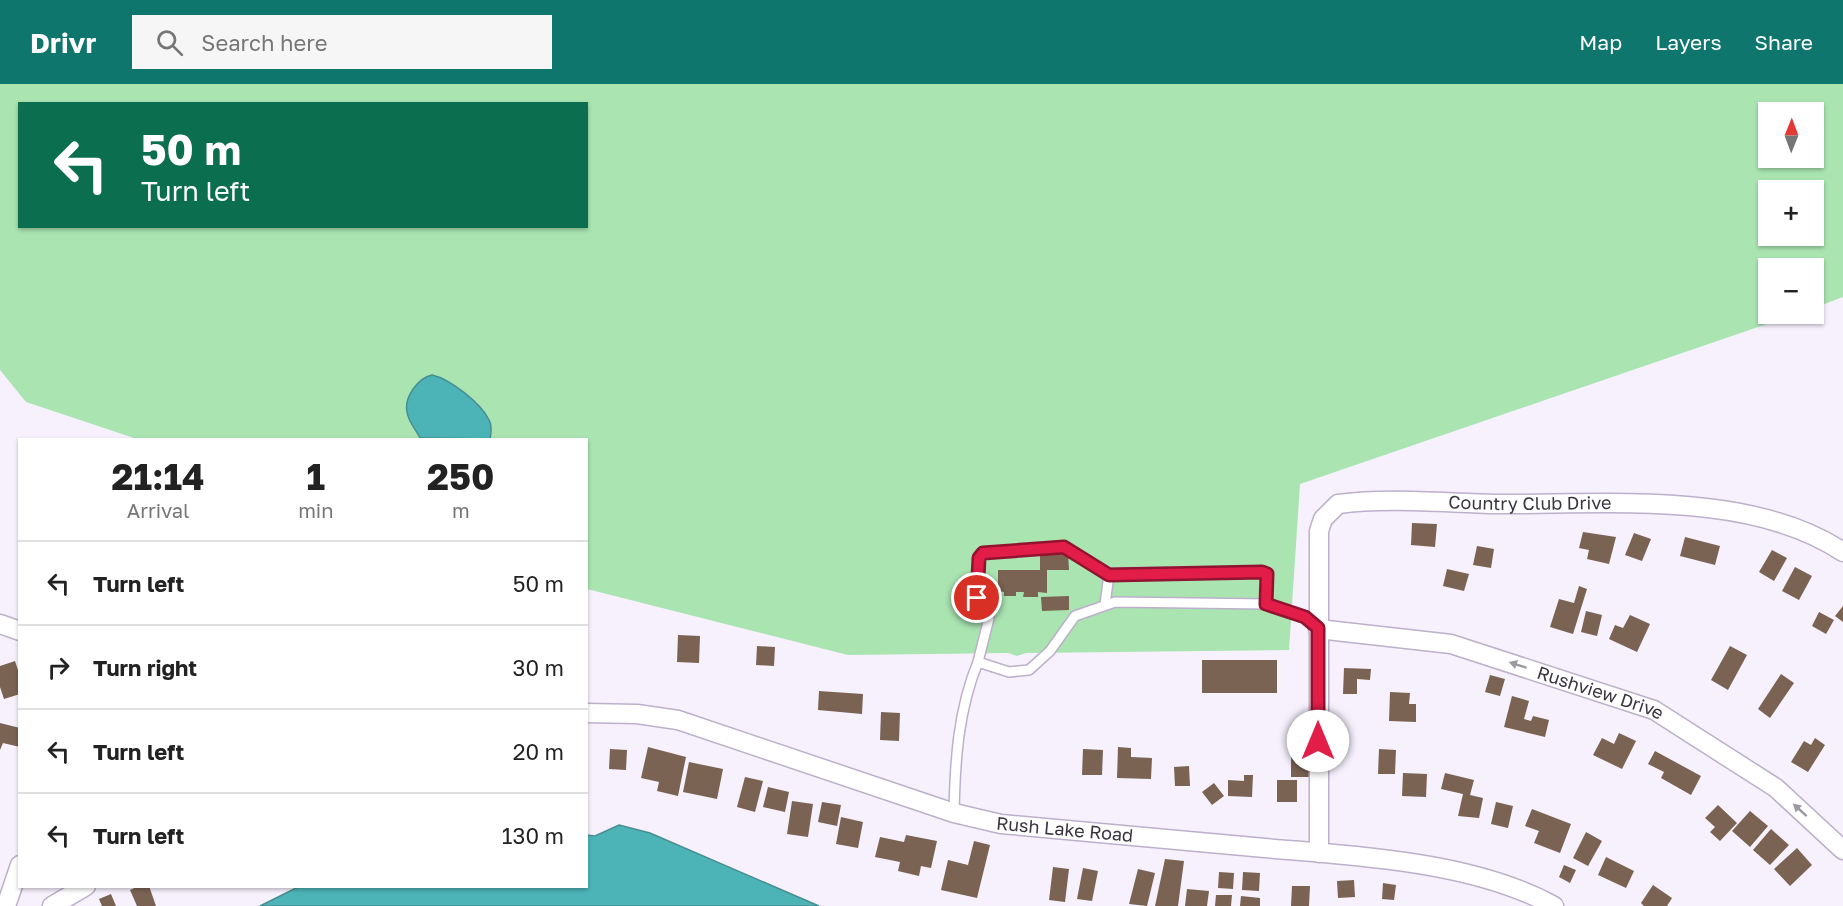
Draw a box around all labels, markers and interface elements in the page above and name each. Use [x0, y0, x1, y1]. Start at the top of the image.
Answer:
search box [132, 15, 552, 69]
text: Drivr [30, 26, 96, 59]
icon: search [153, 26, 186, 59]
text: Search here [201, 29, 327, 56]
text: Map [1579, 29, 1622, 55]
text: Layers [1655, 29, 1722, 55]
text: Share [1755, 29, 1813, 55]
north arrow [1758, 102, 1824, 168]
map controls [1758, 102, 1824, 324]
text: 50 m [141, 124, 241, 174]
icon: left [42, 126, 120, 204]
text: Turn left [141, 175, 250, 207]
button: + [1758, 180, 1824, 246]
button: − [1758, 258, 1824, 324]
text: 21:14 [112, 455, 205, 498]
text: 1 [307, 455, 325, 498]
text: 250 [427, 455, 494, 498]
street label: Country Club Drive [1448, 490, 1612, 514]
text: Arrival [127, 498, 189, 522]
text: min [298, 498, 334, 522]
text: m [452, 498, 470, 522]
icon: left [42, 567, 75, 600]
text: Turn left [93, 570, 184, 597]
text: 50 m [513, 570, 564, 597]
pin [951, 572, 1002, 623]
icon: arrive [960, 581, 993, 614]
icon: right [42, 651, 75, 684]
text: Turn right [93, 654, 197, 681]
text: 30 m [513, 654, 564, 681]
one-way arrow [1509, 659, 1527, 669]
street label: Rushview Drive [1535, 661, 1669, 724]
position arrow [1286, 709, 1350, 773]
icon: left [42, 735, 75, 768]
text: Turn left [93, 738, 184, 765]
text: 20 m [513, 738, 564, 765]
one-way arrow [1793, 803, 1808, 817]
street label: Rush Lake Road [995, 812, 1134, 846]
icon: left [42, 819, 75, 852]
text: Turn left [93, 822, 184, 849]
text: 130 m [502, 822, 564, 849]

